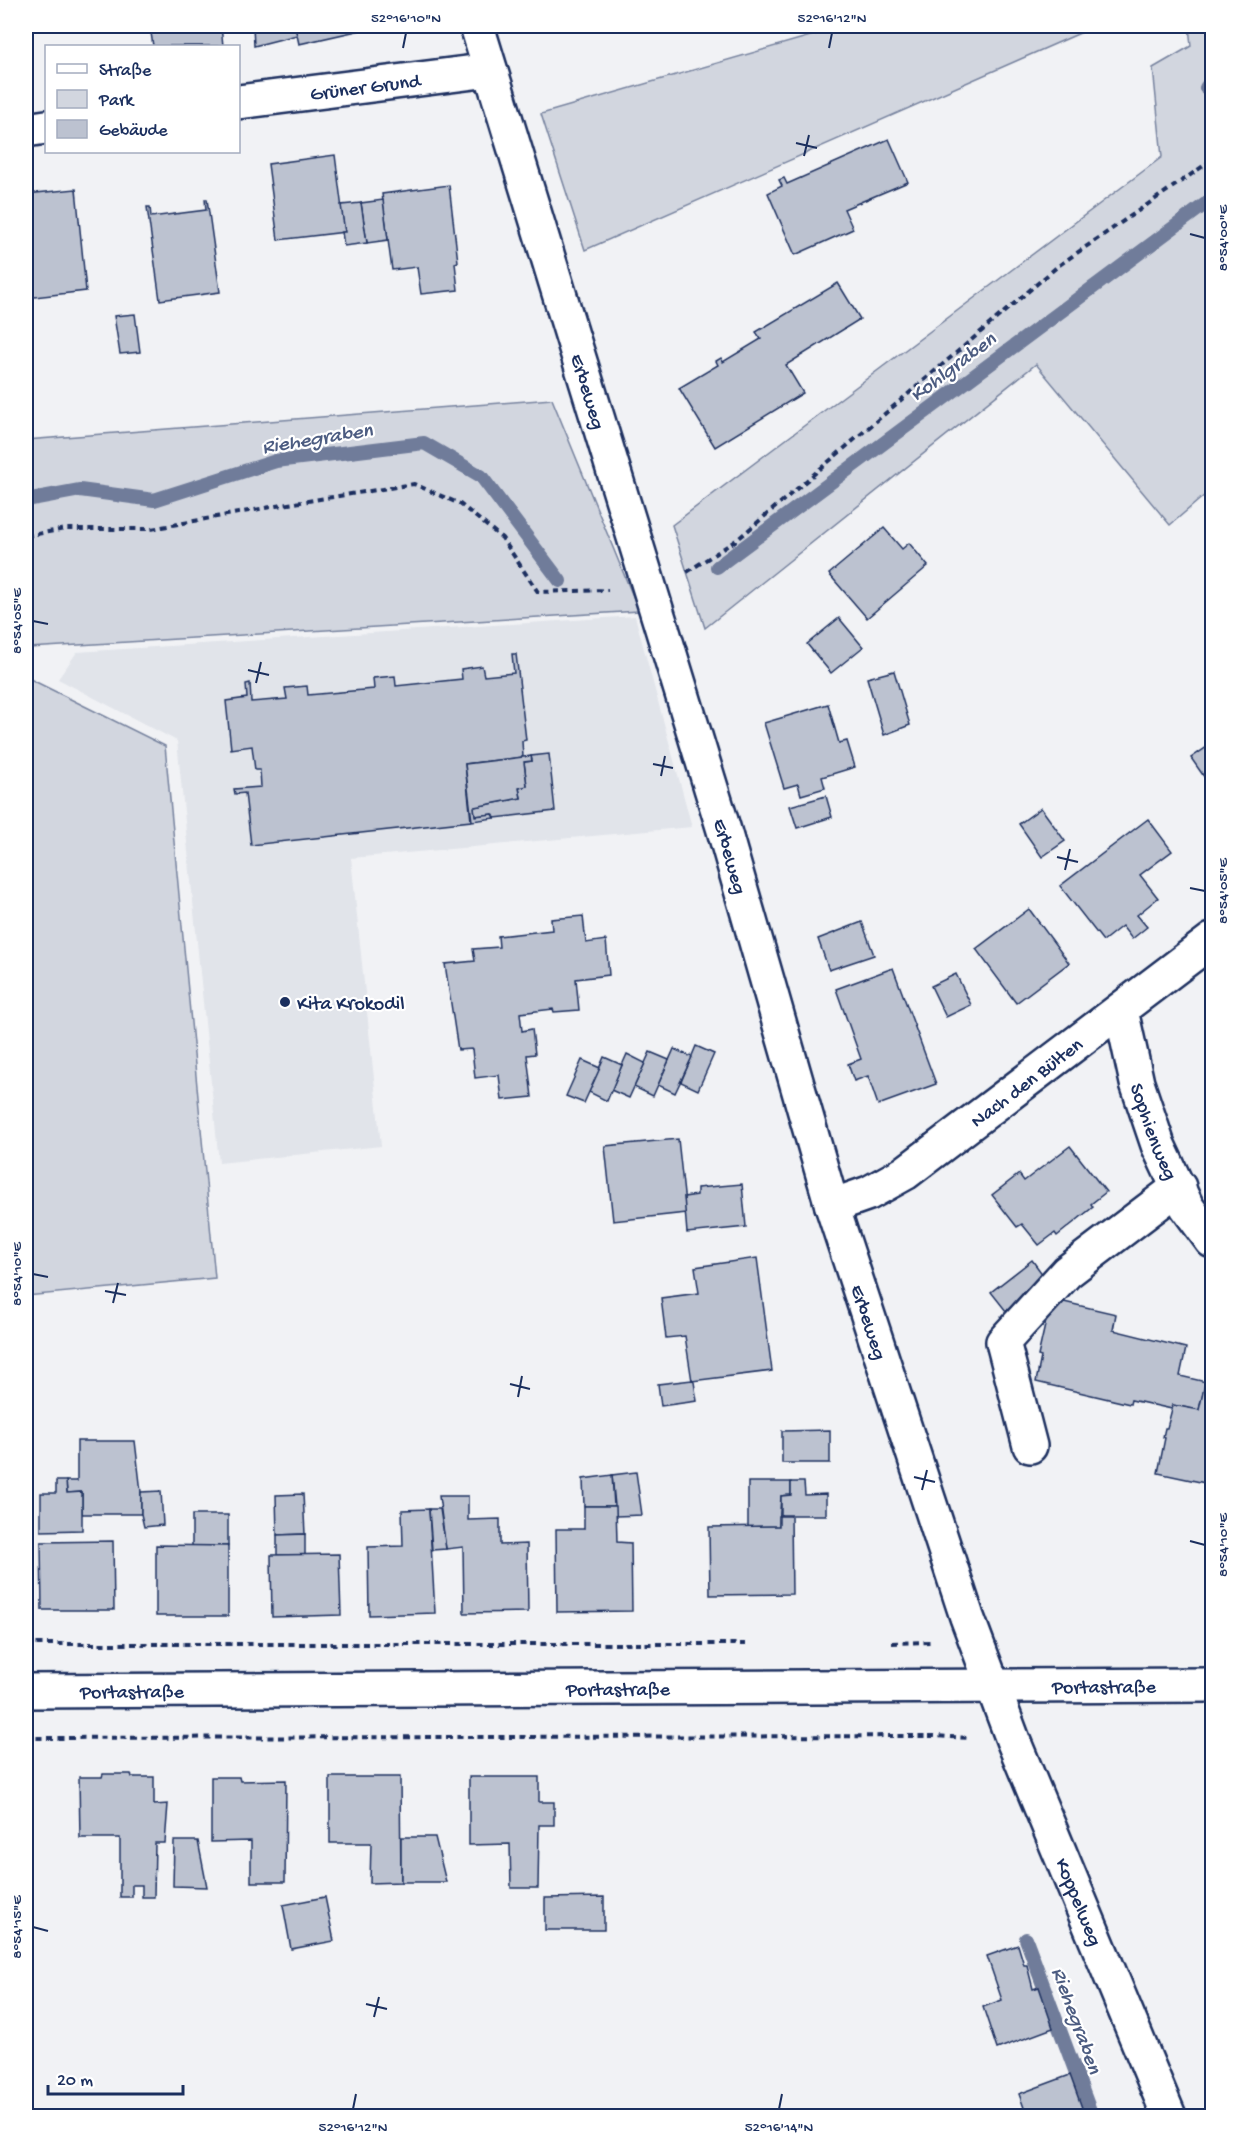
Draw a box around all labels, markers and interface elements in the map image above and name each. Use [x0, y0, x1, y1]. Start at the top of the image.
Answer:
text: 52°16'10"N [371, 10, 441, 28]
text: 52°16'12"N [798, 10, 867, 28]
legend [45, 45, 240, 153]
text: Straße [99, 61, 152, 82]
street label: Grüner Grund [309, 71, 424, 108]
text: Park [98, 91, 135, 112]
text: Gebäude [99, 121, 168, 142]
text: 8°54'00"E [1215, 204, 1233, 271]
water label: Kohlgraben [906, 328, 1003, 409]
street label: Erbeweg [563, 352, 608, 433]
water label: Riehegraben [261, 419, 376, 462]
text: 8°54'05"E [9, 587, 27, 654]
street label: Erbeweg [706, 816, 750, 897]
text: 8°54'05"E [1215, 857, 1233, 924]
place label: Kita Krokodil [297, 994, 405, 1017]
marker: Kita Krokodil [278, 995, 292, 1009]
street label: Nach den Bülten [967, 1034, 1089, 1134]
street label: Sophienweg [1123, 1081, 1181, 1185]
text: 8°54'10"E [9, 1241, 27, 1306]
street label: Erbeweg [844, 1282, 890, 1363]
text: 8°54'10"E [1215, 1512, 1233, 1577]
street label: Portastraße [1051, 1677, 1157, 1701]
street label: Portastraße [565, 1680, 671, 1703]
street label: Portastraße [79, 1682, 185, 1706]
street label: Koppelweg [1048, 1855, 1105, 1950]
text: 8°54'15"E [9, 1895, 27, 1959]
water label: Riehegraben [1044, 1965, 1106, 2079]
scale bar [48, 2058, 183, 2096]
text: 20 m [57, 2071, 93, 2092]
text: 52°16'12"N [319, 2119, 388, 2137]
text: 52°16'14"N [745, 2119, 814, 2137]

